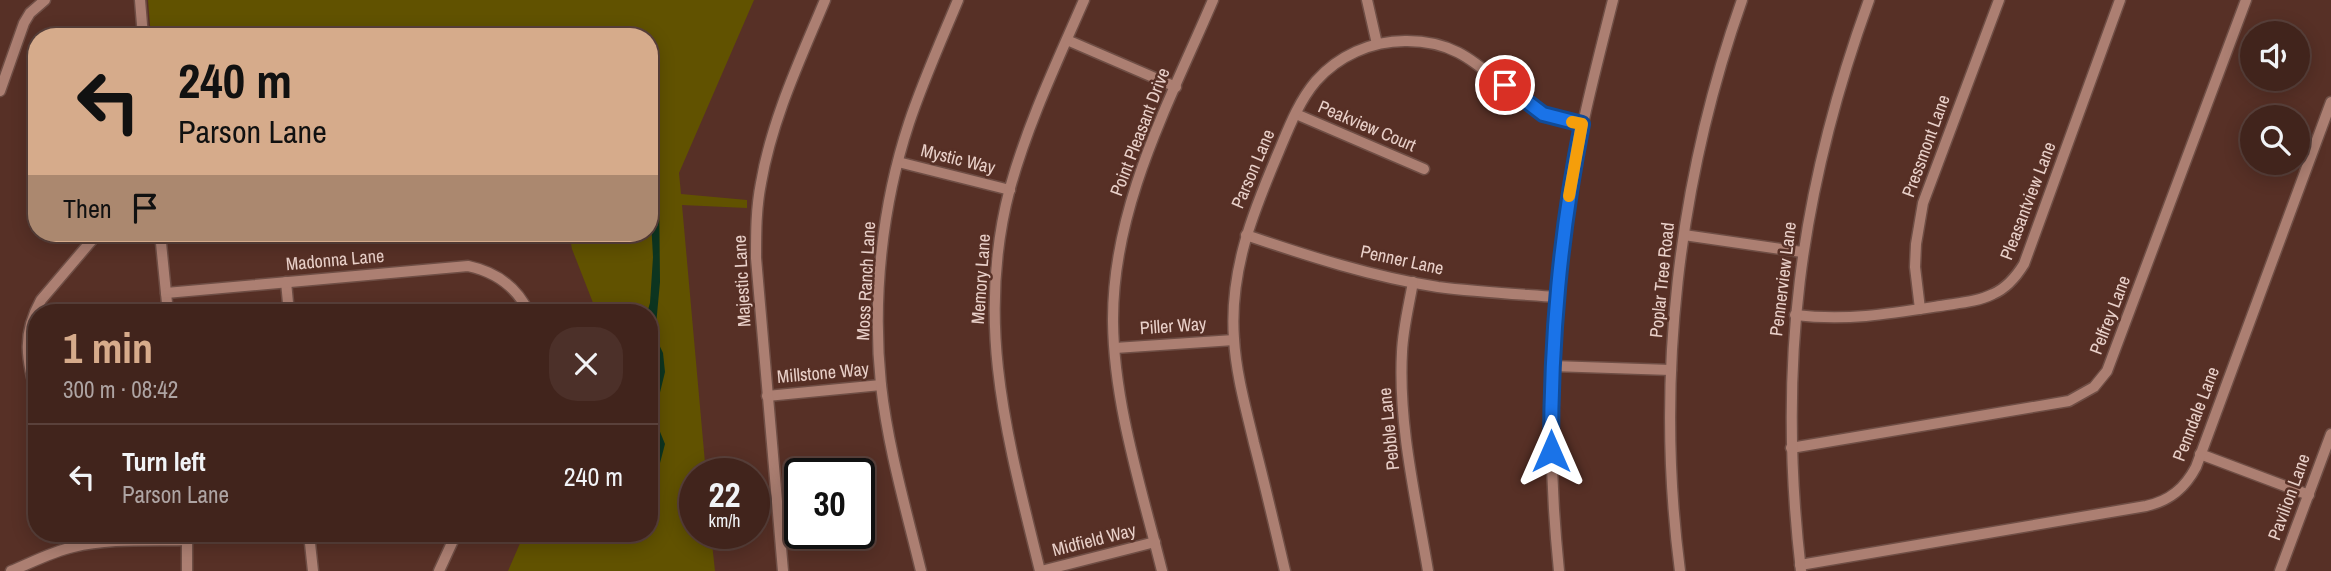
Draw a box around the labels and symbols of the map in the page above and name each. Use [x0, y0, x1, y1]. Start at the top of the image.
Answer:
pin [1475, 55, 1535, 115]
street label: Point Pleasant Drive [1104, 64, 1175, 199]
street label: Pressmont Lane [1895, 91, 1956, 201]
street label: Peakview Court [1314, 94, 1420, 157]
street label: Parson Lane [1225, 125, 1280, 212]
street label: Mystic Way [918, 137, 998, 180]
street label: Pleasantview Lane [1994, 138, 2062, 264]
street label: Pennerview Lane [1763, 220, 1802, 337]
street label: Moss Ranch Lane [850, 221, 881, 341]
street label: Poplar Tree Road [1643, 221, 1680, 339]
street label: Memory Lane [965, 233, 996, 325]
street label: Majestic Lane [727, 234, 756, 328]
street label: Penner Lane [1358, 238, 1446, 281]
street label: Madonna Lane [285, 243, 385, 276]
street label: Pelfrey Lane [2083, 272, 2136, 358]
street label: Piller Way [1139, 311, 1208, 340]
street label: Millstone Way [776, 356, 871, 389]
street label: Penndale Lane [2166, 363, 2225, 465]
street label: Pebble Lane [1372, 387, 1405, 472]
position arrow [1514, 414, 1588, 488]
street label: Pavilion Lane [2261, 450, 2316, 544]
speed limit sign: 30 [784, 458, 875, 549]
street label: Midfield Way [1049, 517, 1139, 562]

